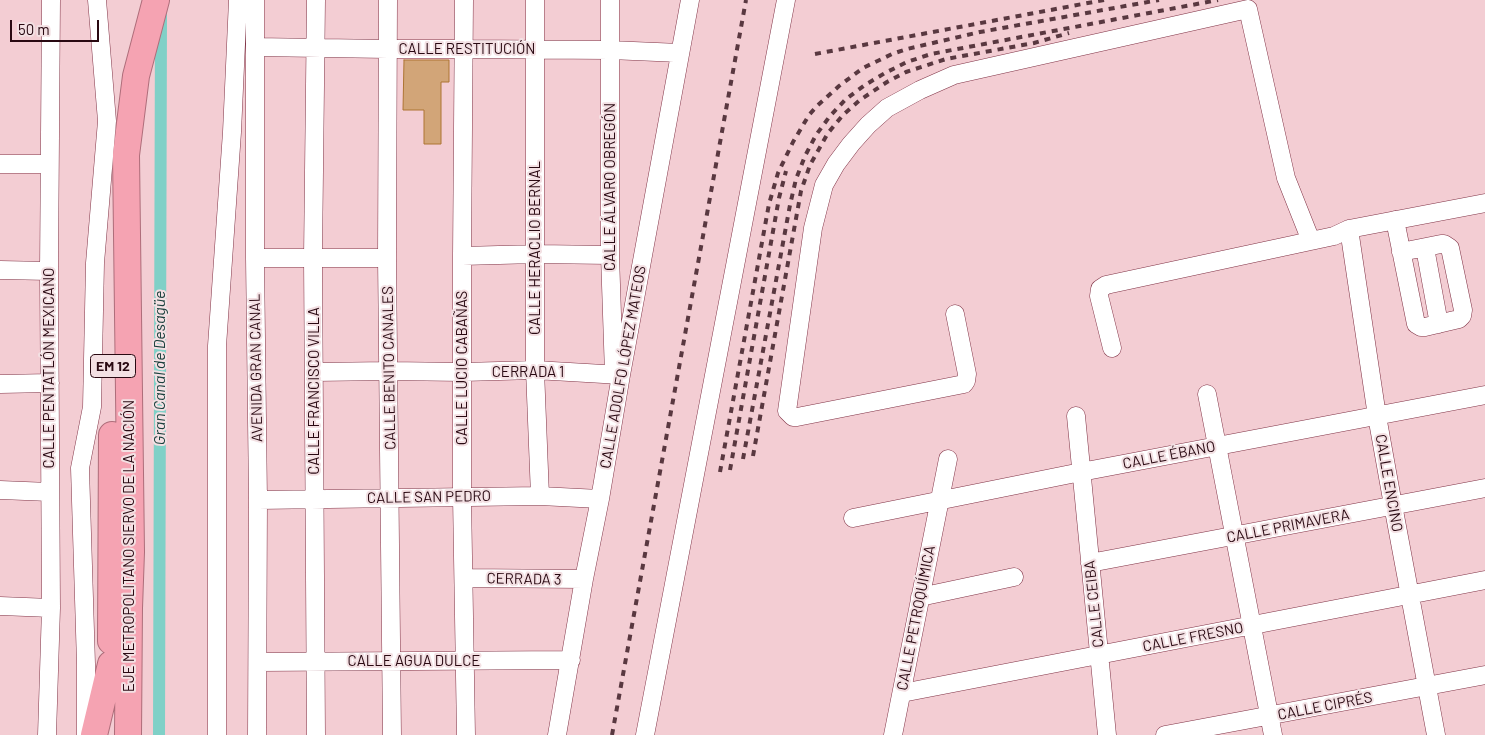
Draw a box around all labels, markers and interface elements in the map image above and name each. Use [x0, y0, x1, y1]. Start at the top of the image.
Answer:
scale bar [12, 10, 101, 42]
text: 50 m [18, 20, 50, 38]
street label: CALLE RESTITUCIÓN [399, 40, 535, 58]
street label: CALLE ÁLVARO OBREGÓN [601, 103, 619, 271]
street label: CALLE HERACLIO BERNAL [526, 161, 544, 335]
street label: CALLE ADOLFO LÓPEZ MATEOS [596, 264, 650, 470]
street label: CALLE PENTATLÓN MEXICANO [40, 268, 58, 468]
street label: CALLE BENITO CANALES [379, 286, 399, 450]
water label: Gran Canal de Desagüe [150, 291, 170, 445]
street label: CALLE LUCIO CABAÑAS [453, 291, 471, 445]
street label: AVENIDA GRAN CANAL [246, 294, 266, 442]
street label: CALLE FRANCISCO VILLA [305, 307, 323, 475]
road number: EM 12 [90, 354, 136, 378]
street label: CERRADA 1 [492, 363, 564, 381]
street label: EJE METROPOLITANO SIERVO DE LA NACIÓN [120, 400, 138, 692]
street label: CALLE ENCINO [1372, 433, 1406, 533]
street label: CALLE ÉBANO [1121, 437, 1217, 473]
street label: CALLE SAN PEDRO [367, 487, 491, 507]
street label: CALLE PRIMAVERA [1225, 505, 1351, 547]
street label: CALLE PETROQUÍMICA [893, 544, 939, 692]
street label: CALLE CEIBA [1080, 560, 1108, 648]
street label: CERRADA 3 [486, 569, 562, 589]
street label: CALLE FRESNO [1141, 618, 1245, 656]
street label: CALLE AGUA DULCE [348, 652, 480, 670]
street label: CALLE CIPRÉS [1276, 688, 1374, 724]

